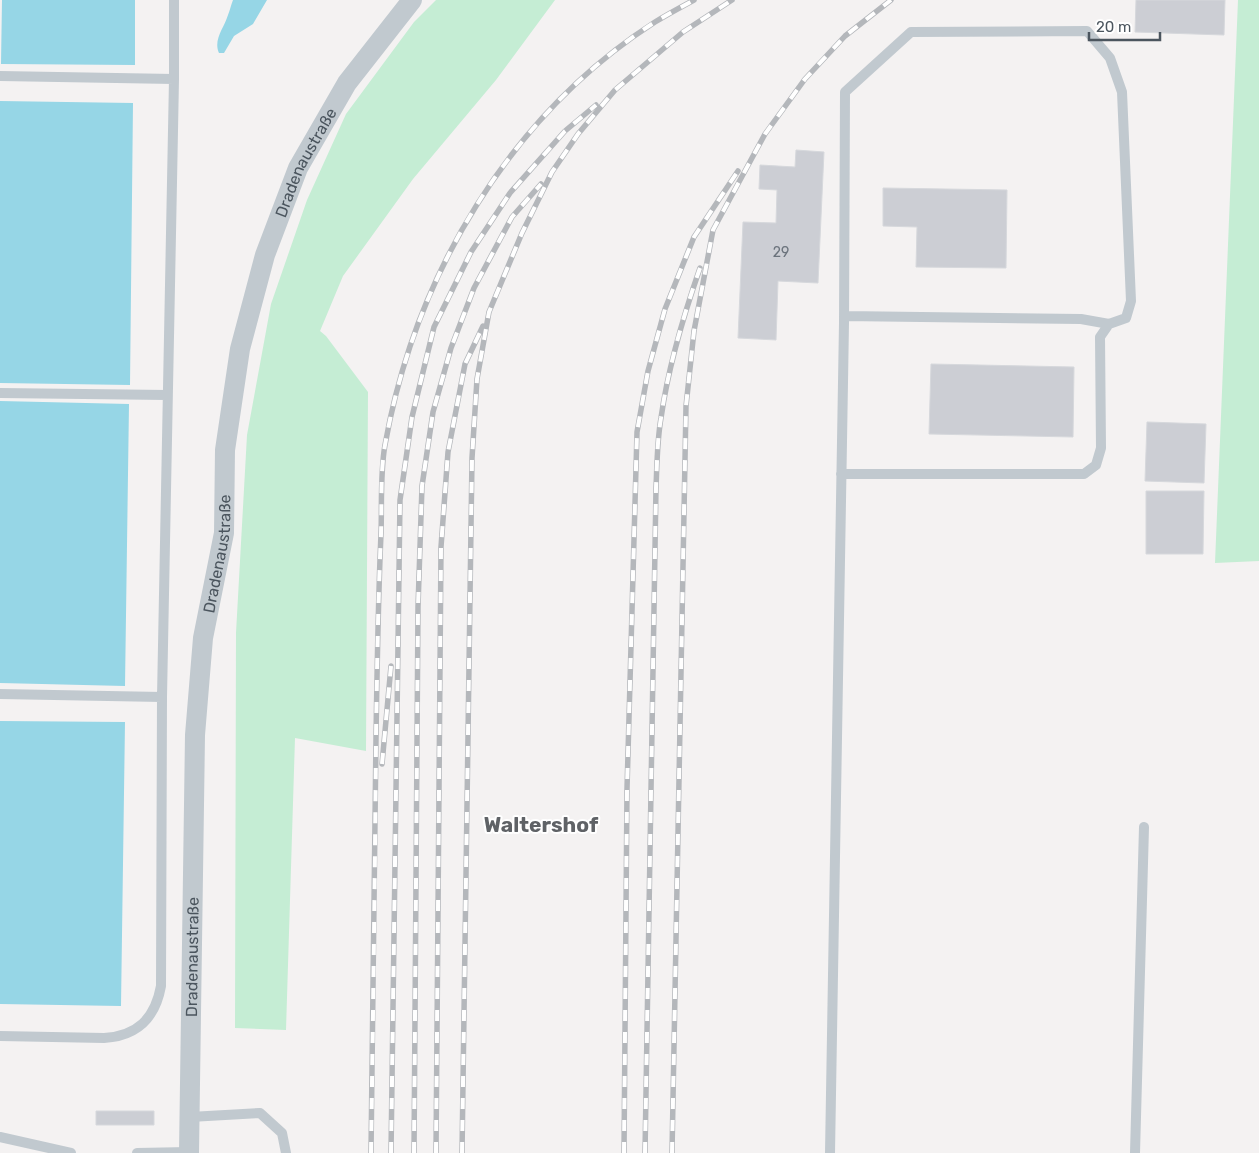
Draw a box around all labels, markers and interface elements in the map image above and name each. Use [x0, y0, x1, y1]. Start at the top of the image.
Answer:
scale bar [1089, 10, 1160, 42]
text: 20 m [1096, 18, 1131, 36]
street label: Dradenaustraße [271, 104, 340, 220]
house number: 29 [773, 244, 789, 261]
street label: Dradenaustraße [199, 494, 234, 615]
district label: Waltershof [484, 812, 599, 837]
street label: Dradenaustraße [181, 897, 202, 1017]

